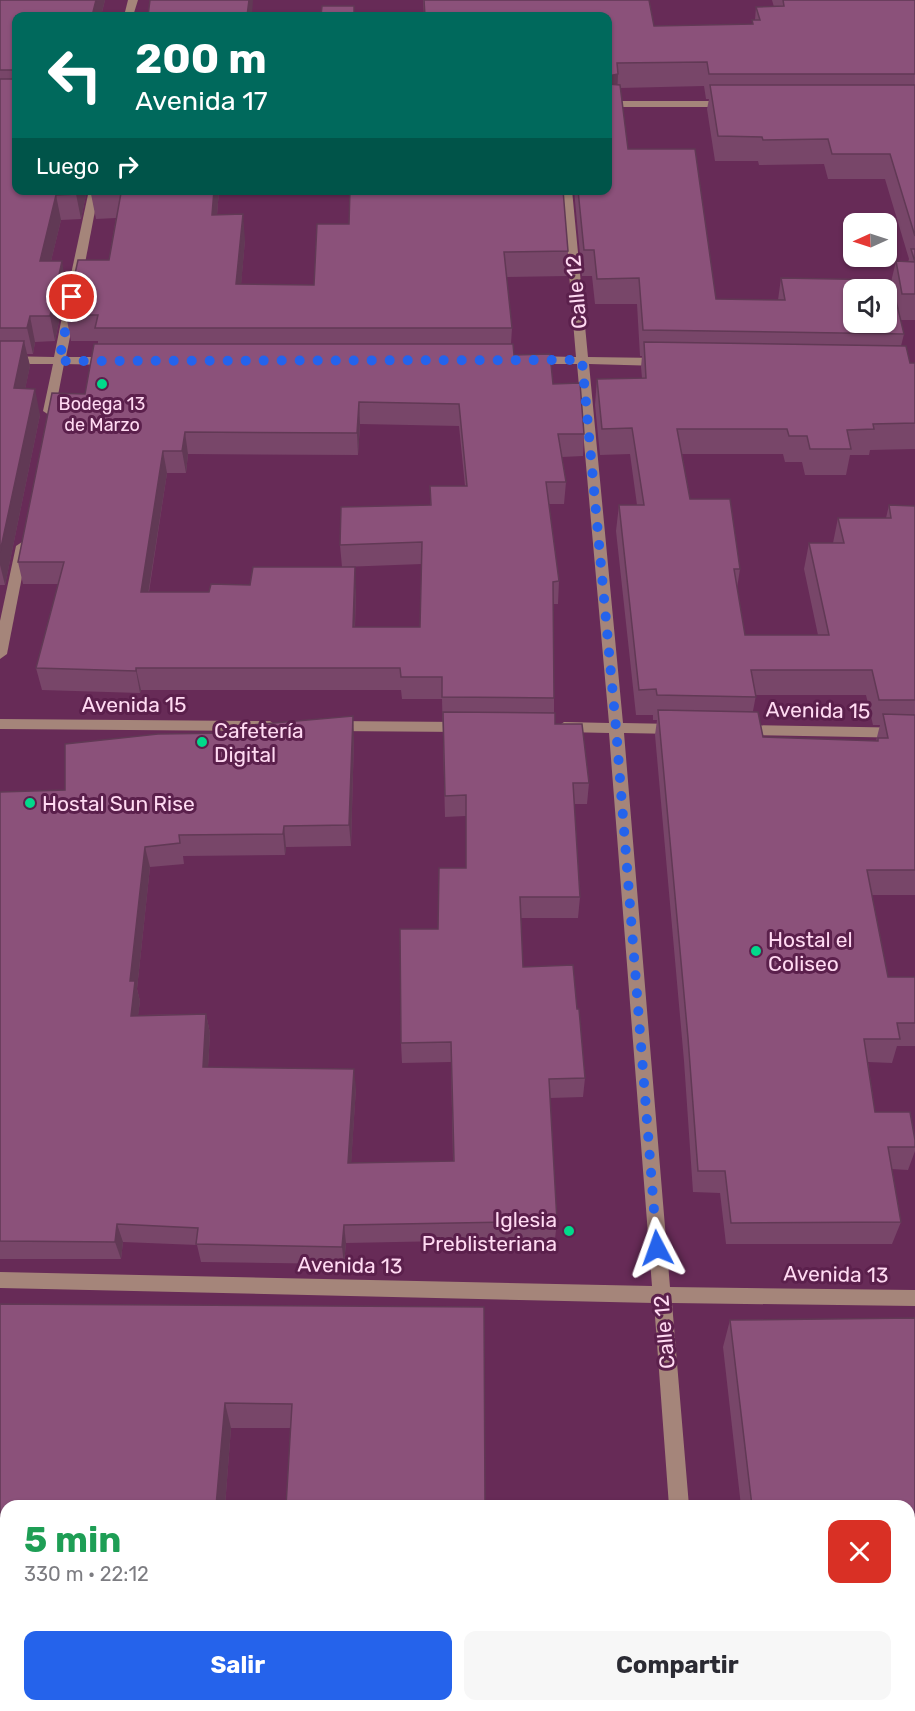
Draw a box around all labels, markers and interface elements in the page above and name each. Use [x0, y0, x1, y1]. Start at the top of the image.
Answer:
text: 200 m [135, 34, 267, 84]
icon: left [36, 36, 114, 114]
text: Avenida 17 [135, 85, 268, 117]
icon: right [111, 150, 144, 183]
text: Luego [36, 153, 99, 180]
north arrow [843, 213, 897, 267]
map controls [843, 213, 897, 333]
street label: Calle 12 [560, 254, 592, 330]
pin [46, 271, 97, 322]
button: sound [843, 279, 897, 333]
icon: arrive [55, 280, 88, 313]
marker: Bodega 13 de Marzo [95, 377, 109, 391]
place label: Bodega 13 de Marzo [59, 393, 145, 436]
street label: Avenida 15 [82, 692, 186, 717]
street label: Avenida 15 [765, 697, 871, 723]
place label: Cafetería Digital [214, 718, 304, 767]
marker: Cafetería Digital [195, 735, 209, 749]
place label: Hostal Sun Rise [42, 791, 195, 816]
marker: Hostal Sun Rise [23, 796, 37, 810]
place label: Hostal el Coliseo [768, 927, 853, 976]
marker: Hostal el Coliseo [749, 944, 763, 958]
place label: Iglesia Preblisteriana [422, 1207, 557, 1256]
position arrow [625, 1216, 689, 1280]
marker: Iglesia Preblisteriana [562, 1224, 576, 1238]
street label: Avenida 13 [297, 1252, 403, 1278]
street label: Avenida 13 [783, 1261, 889, 1287]
street label: Calle 12 [648, 1294, 680, 1370]
text: 5 min [24, 1518, 121, 1561]
button: close [828, 1520, 891, 1583]
text: 330 m · 22:12 [24, 1562, 149, 1586]
button: Salir [24, 1631, 452, 1700]
button: Compartir [464, 1631, 891, 1700]

